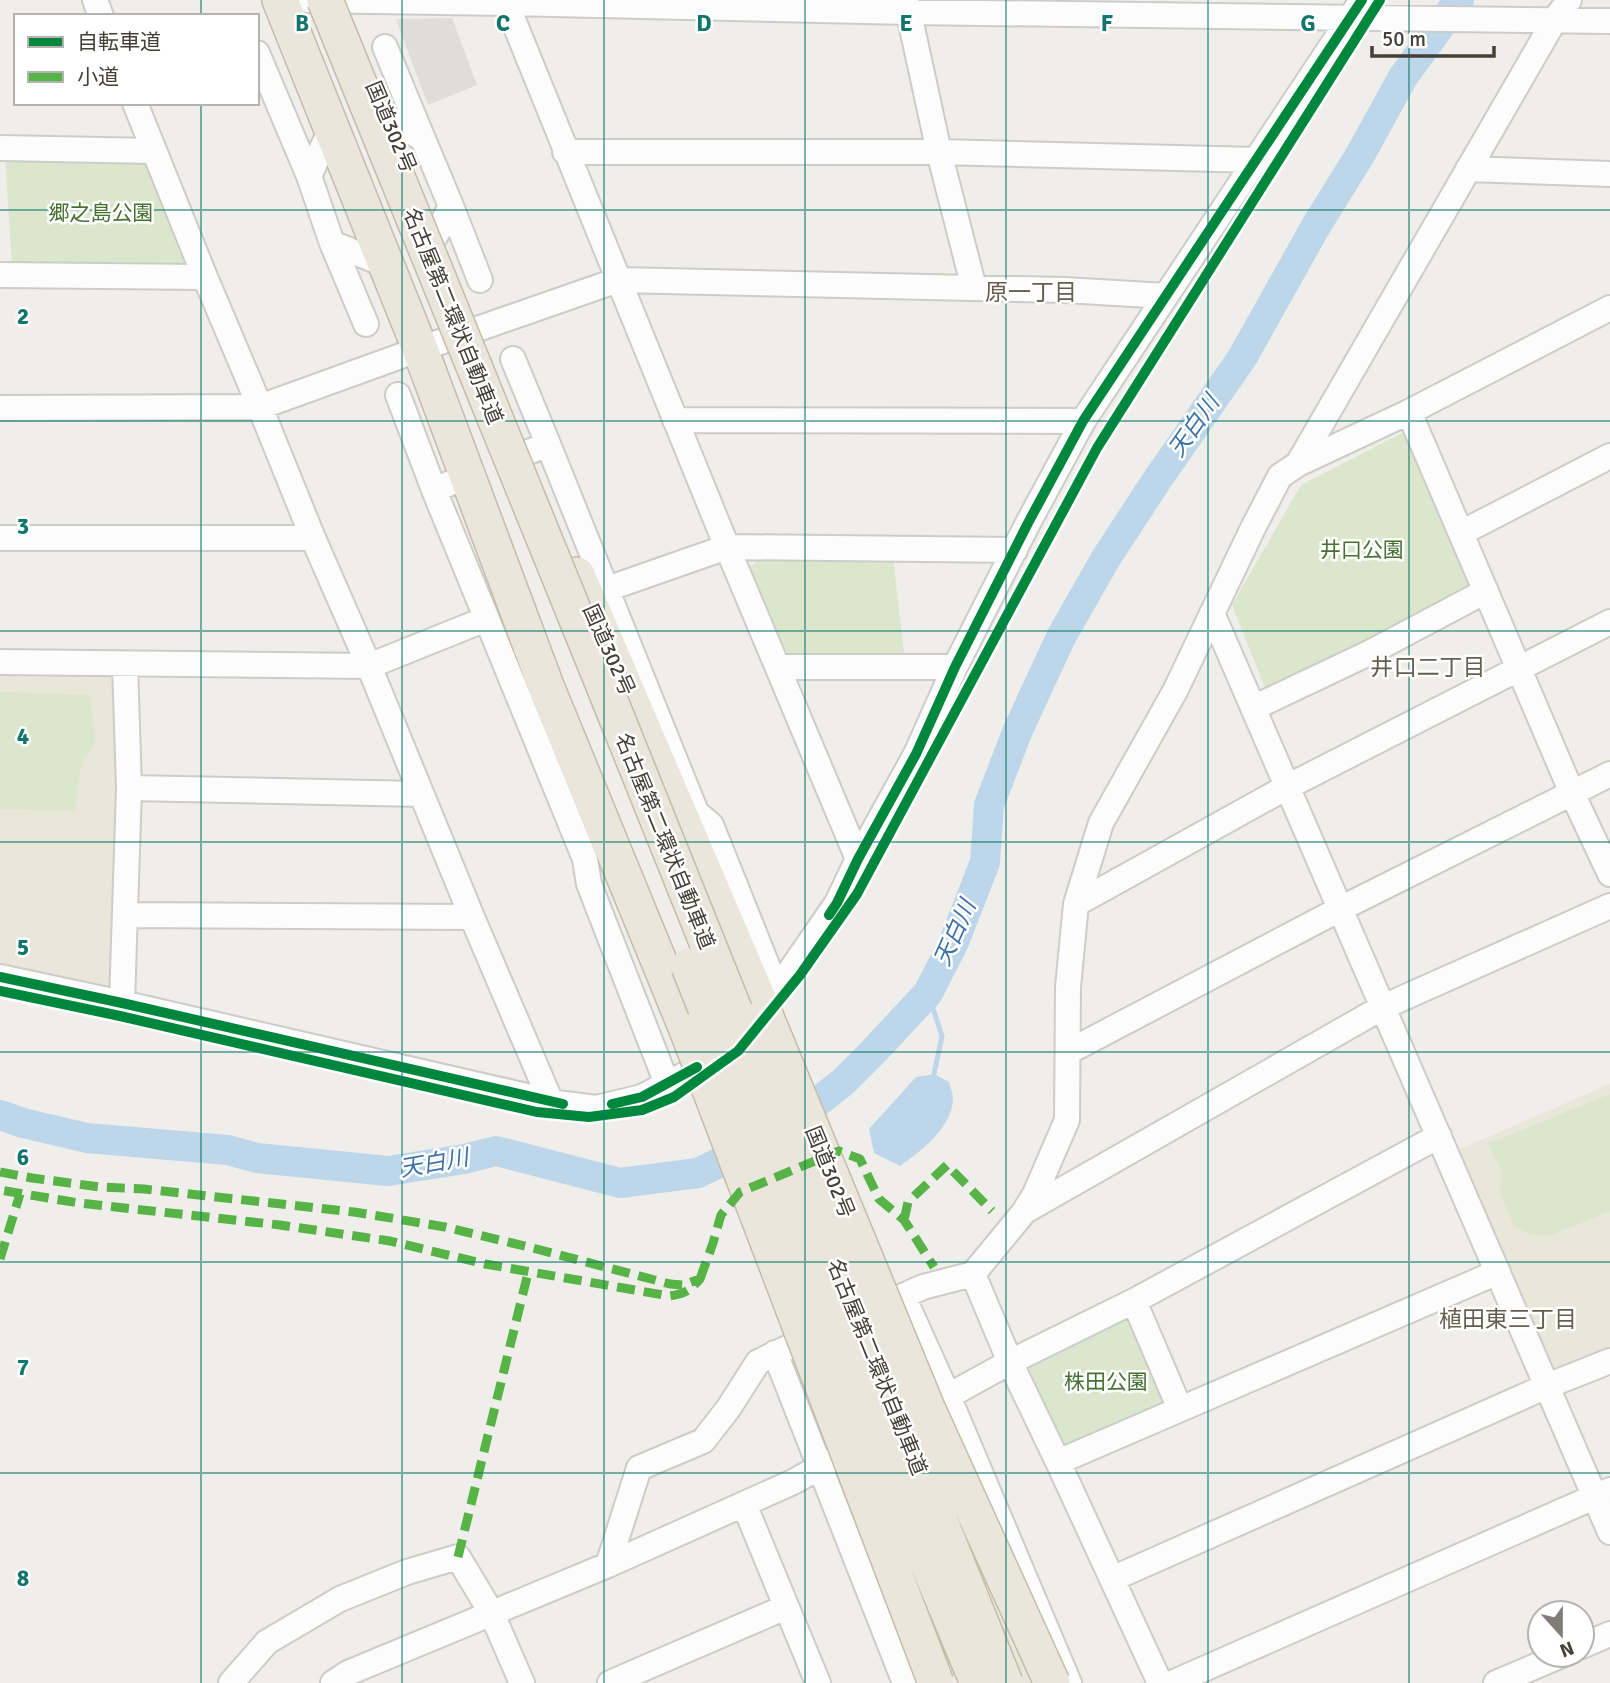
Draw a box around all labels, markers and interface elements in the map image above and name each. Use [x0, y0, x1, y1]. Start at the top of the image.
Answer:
text: B [295, 9, 309, 38]
text: C [496, 9, 510, 38]
text: D [696, 9, 712, 38]
text: E [899, 9, 913, 38]
text: F [1101, 9, 1113, 38]
text: G [1300, 9, 1316, 38]
legend [14, 14, 259, 105]
scale bar [1372, 14, 1494, 58]
text: 50 m [1382, 26, 1426, 52]
text: 自転車道 [77, 29, 161, 55]
text: 小道 [77, 64, 119, 90]
street label: 国道302号 [360, 77, 422, 177]
park label: 郷之島公園 [49, 200, 154, 226]
street label: 名古屋第二環状自動車道 [398, 204, 508, 428]
district label: 原一丁目 [985, 278, 1077, 307]
text: 2 [17, 302, 29, 331]
water label: 天白川 [1162, 387, 1227, 463]
text: 3 [17, 512, 29, 541]
park label: 井口公園 [1320, 537, 1404, 563]
street label: 国道302号 [577, 600, 641, 700]
district label: 井口二丁目 [1371, 653, 1486, 682]
text: 4 [17, 722, 29, 751]
street label: 名古屋第二環状自動車道 [610, 729, 720, 953]
water label: 天白川 [928, 893, 983, 970]
text: 5 [17, 933, 29, 962]
street label: 国道302号 [800, 1122, 860, 1222]
water label: 天白川 [398, 1142, 473, 1183]
text: 6 [17, 1143, 29, 1172]
street label: 名古屋第二環状自動車道 [822, 1255, 932, 1479]
district label: 植田東三丁目 [1439, 1305, 1577, 1334]
text: 7 [17, 1353, 29, 1382]
park label: 株田公園 [1064, 1369, 1148, 1395]
text: 8 [17, 1564, 29, 1593]
north arrow [1526, 1599, 1596, 1669]
text: N [1556, 1635, 1577, 1663]

